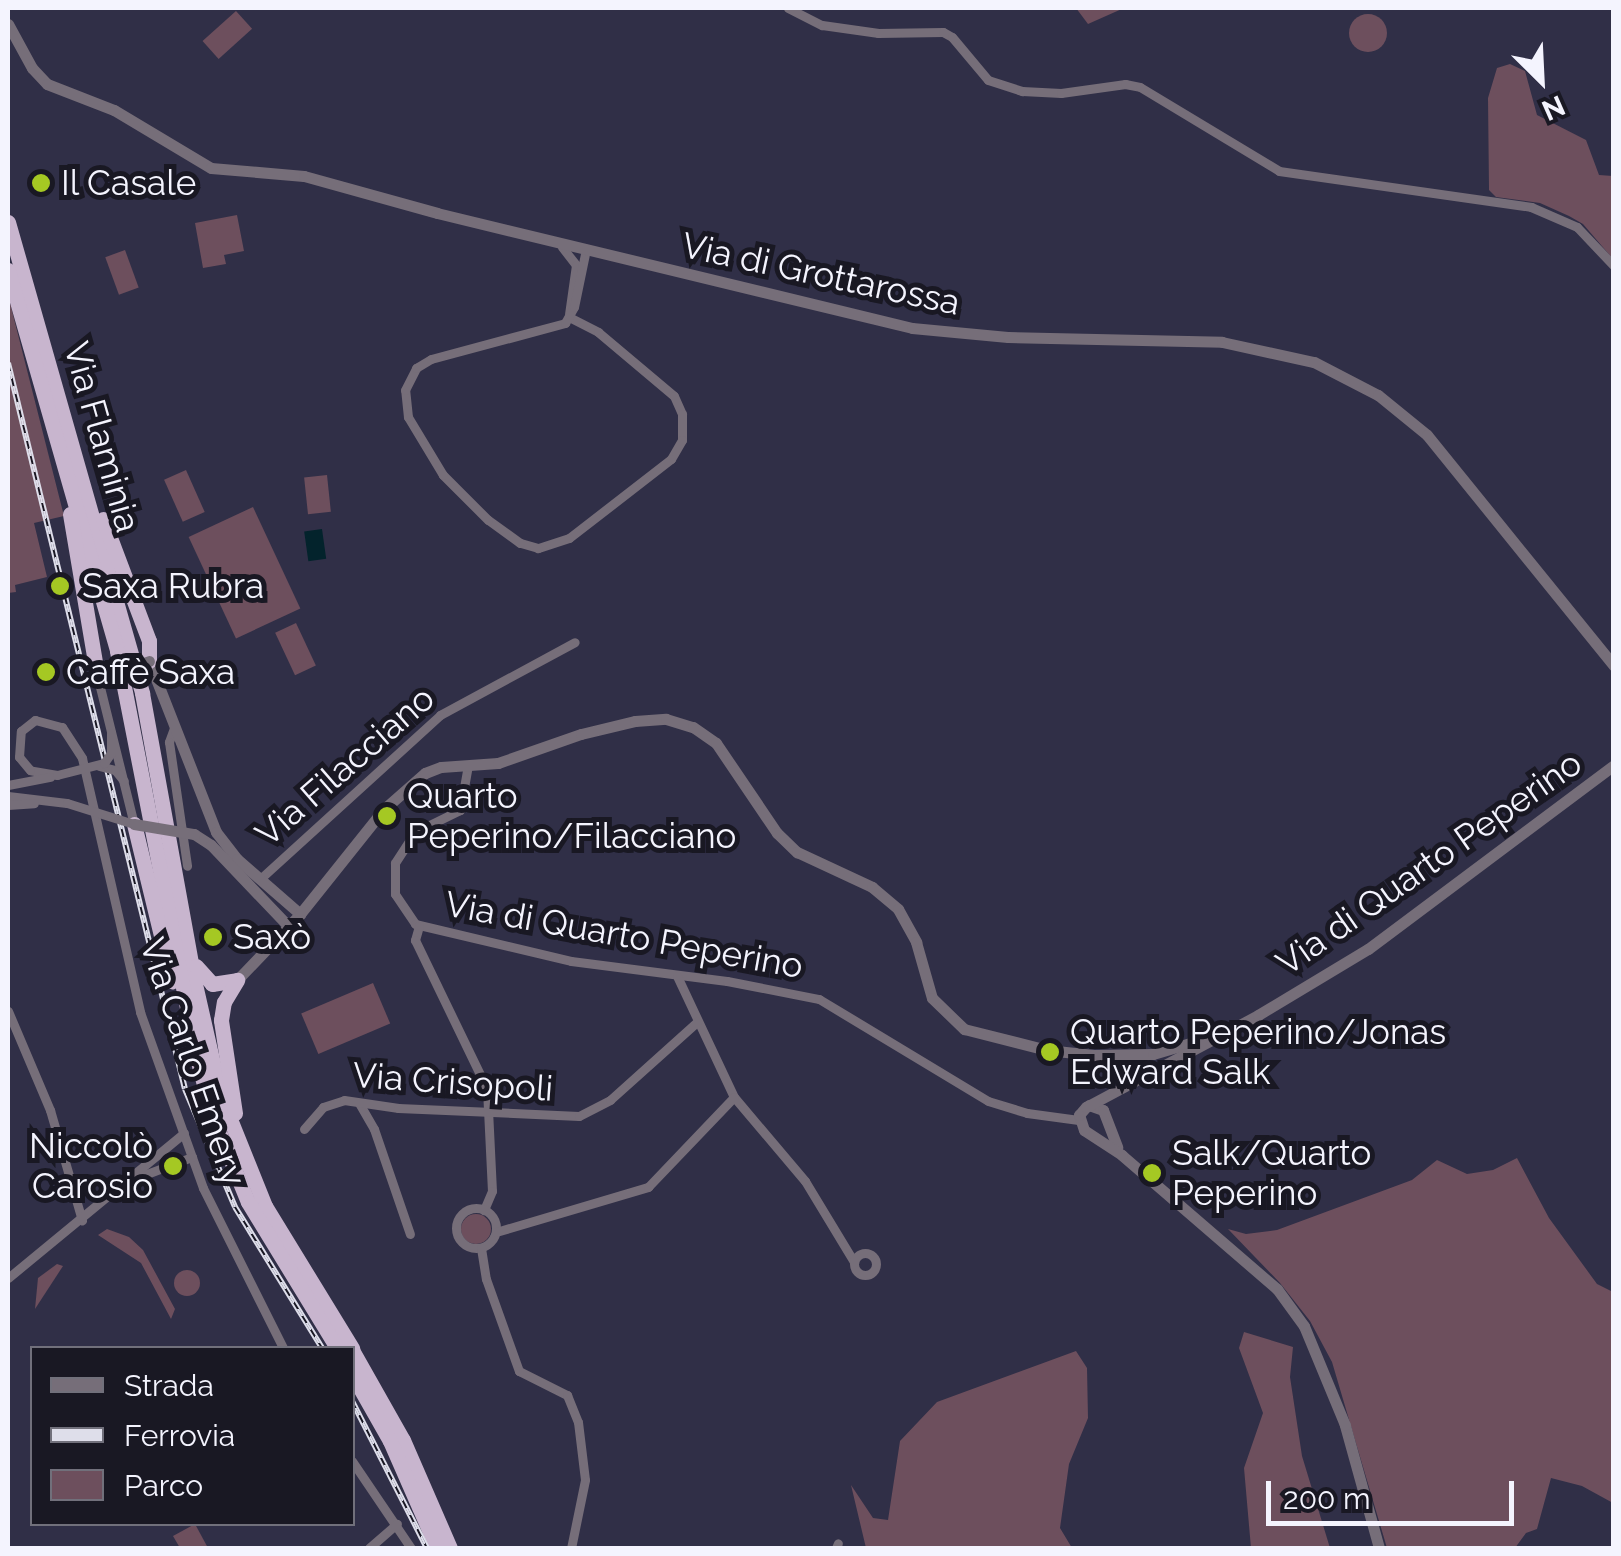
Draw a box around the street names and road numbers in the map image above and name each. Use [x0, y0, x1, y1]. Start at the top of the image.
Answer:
street label: Via di Grottarossa [678, 224, 964, 324]
street label: Via Flaminia [55, 337, 149, 537]
street label: Via Filacciano [247, 677, 443, 855]
street label: Via di Quarto Peperino [1268, 742, 1590, 984]
street label: Via di Quarto Peperino [442, 883, 806, 987]
street label: Via Carlo Emery [131, 933, 255, 1191]
street label: Via Crisopoli [351, 1054, 555, 1110]

